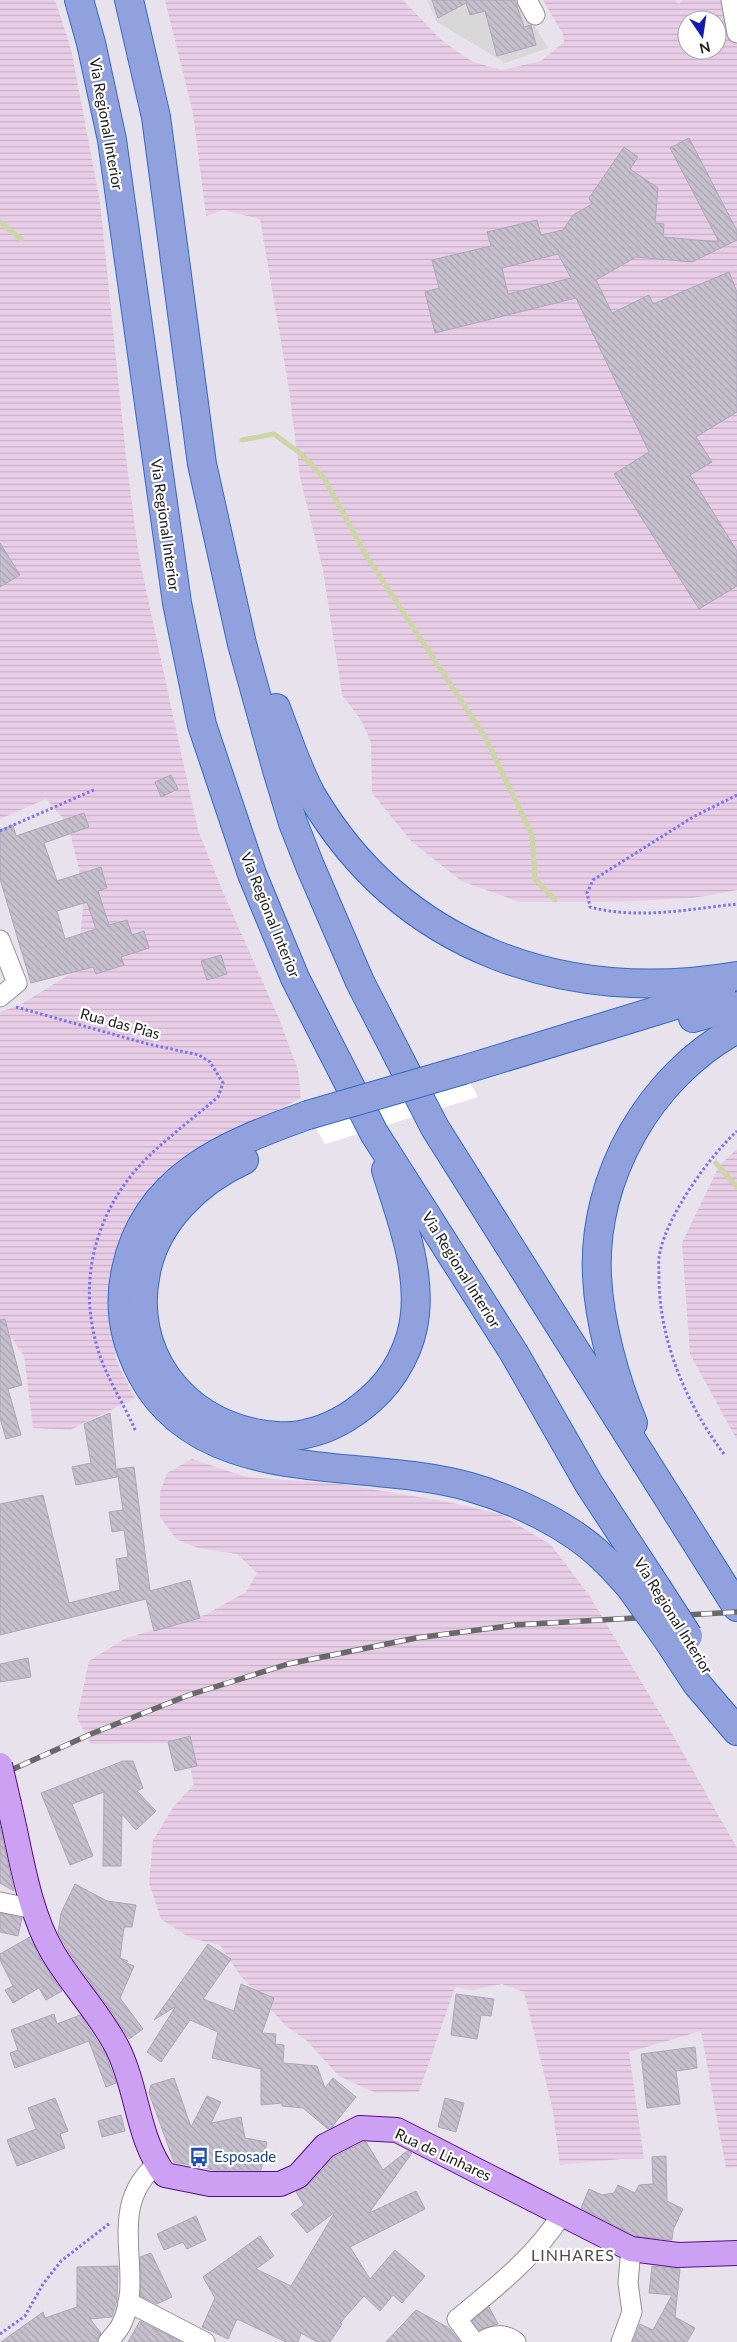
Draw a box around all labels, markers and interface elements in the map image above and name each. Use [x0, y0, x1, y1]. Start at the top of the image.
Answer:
north arrow [677, 10, 727, 60]
text: N [698, 39, 712, 58]
street label: Via Regional Interior [87, 56, 128, 192]
street label: Via Regional Interior [148, 457, 184, 593]
street label: Via Regional Interior [238, 849, 305, 980]
street label: Rua das Pias [79, 1004, 162, 1042]
street label: Via Regional Interior [419, 1208, 505, 1331]
street label: Via Regional Interior [631, 1554, 717, 1677]
street label: Rua de Linhares [392, 2124, 494, 2184]
bus stop icon: Esposade [188, 2146, 210, 2168]
place label: Esposade [214, 2147, 276, 2165]
district label: LINHARES [531, 2245, 615, 2264]

